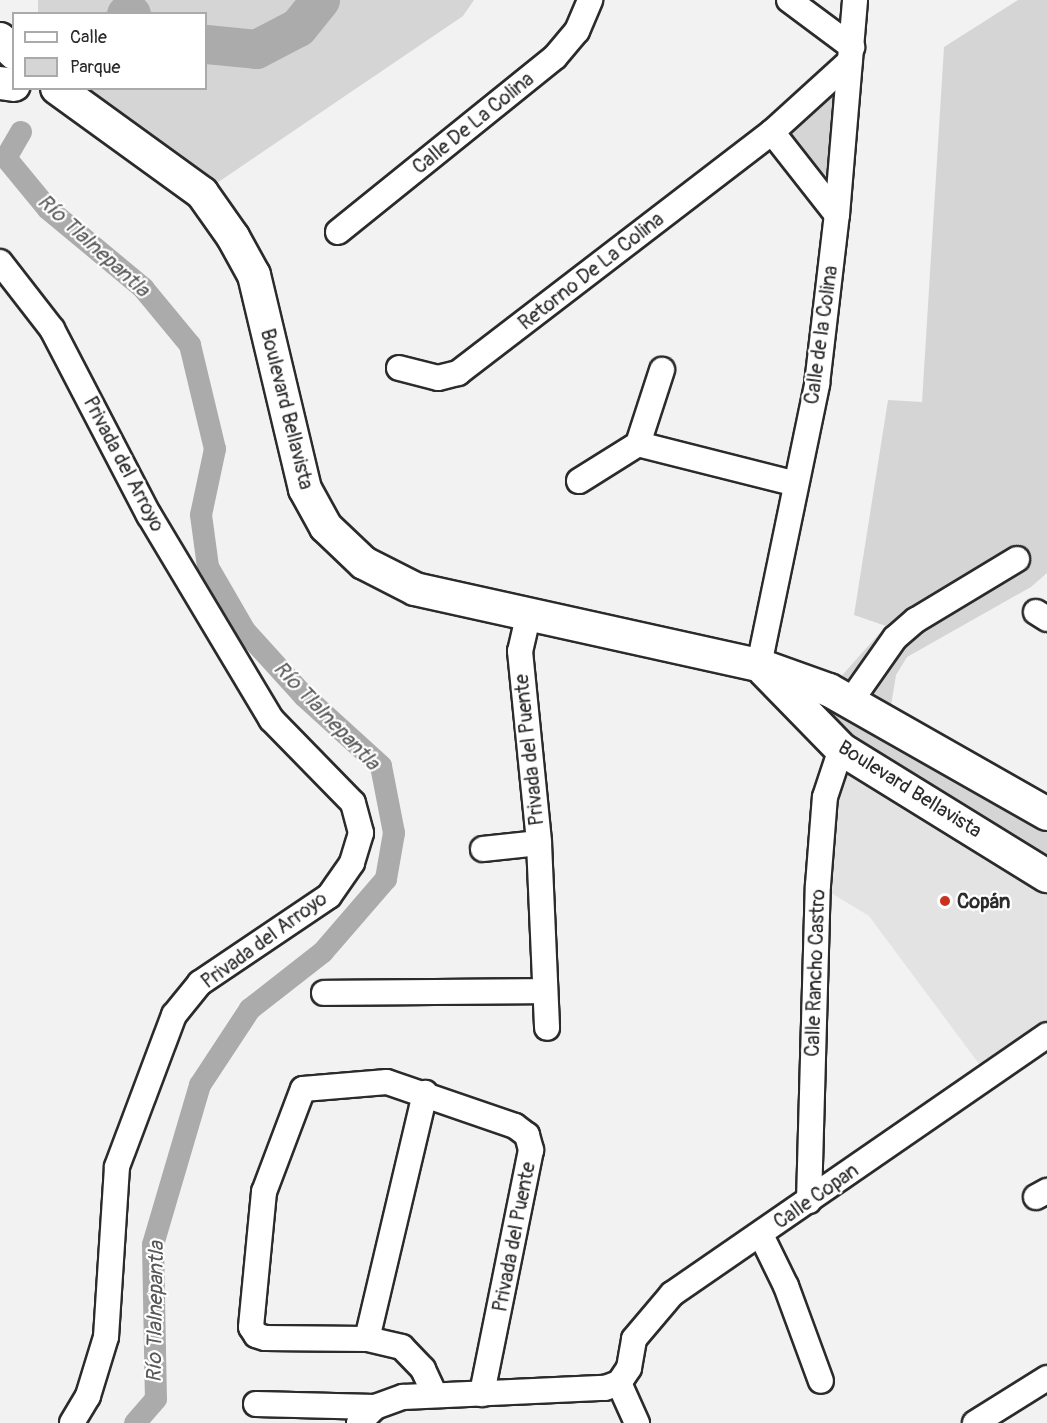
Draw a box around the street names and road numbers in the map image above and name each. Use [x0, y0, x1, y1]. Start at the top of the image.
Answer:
street label: Calle De La Colina [408, 67, 538, 179]
street label: Retorno De La Colina [514, 207, 668, 335]
street label: Calle de la Colina [799, 264, 843, 406]
street label: Boulevard Bellavista [255, 326, 319, 492]
street label: Privada del Arroyo [78, 392, 170, 536]
street label: Privada del Puente [509, 673, 549, 827]
street label: Boulevard Bellavista [834, 735, 986, 843]
street label: Privada del Arroyo [196, 886, 332, 994]
street label: Calle Rancho Castro [800, 889, 830, 1057]
street label: Calle Copan [769, 1158, 863, 1234]
street label: Privada del Puente [488, 1160, 540, 1314]

